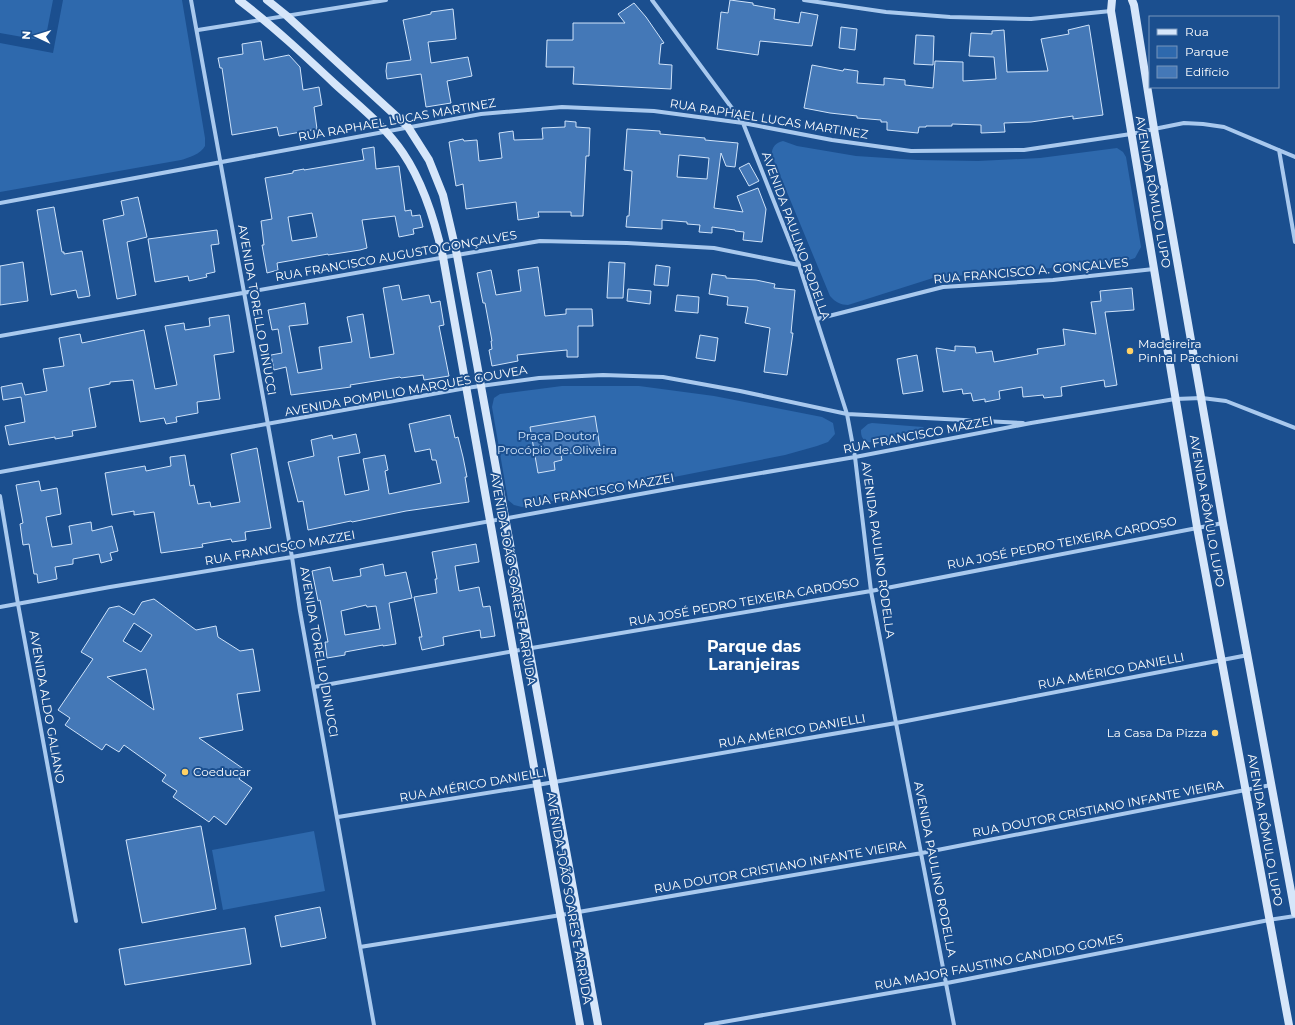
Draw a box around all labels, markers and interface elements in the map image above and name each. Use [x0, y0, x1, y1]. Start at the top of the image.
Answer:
north arrow [16, 16, 56, 56]
legend [1149, 16, 1279, 88]
text: Rua [1185, 24, 1209, 39]
text: N [19, 30, 33, 40]
text: Parque [1185, 44, 1229, 59]
text: Edifício [1185, 64, 1229, 79]
street label: RUA RAPHAEL LUCAS MARTINEZ [297, 95, 497, 144]
street label: RUA RAPHAEL LUCAS MARTINEZ [669, 95, 870, 142]
street label: AVENIDA RÔMULO LUPO [1133, 115, 1174, 269]
street label: AVENIDA PAULINO RODELLA [759, 149, 834, 323]
street label: AVENIDA TORELLO DINUCCI [235, 223, 280, 396]
street label: RUA FRANCISCO AUGUSTO GONÇALVES [274, 227, 518, 284]
street label: RUA FRANCISCO A. GONÇALVES [933, 254, 1129, 287]
place label: Madeireira Pinhal Pacchioni [1138, 336, 1239, 365]
marker: Madeireira Pinhal Pacchioni [1125, 346, 1135, 356]
street label: AVENIDA POMPILIO MARQUES GOUVEA [283, 362, 529, 419]
street label: RUA FRANCISCO MAZZEI [842, 413, 994, 456]
park label: Praça Doutor Procópio de Oliveira [497, 428, 617, 457]
street label: AVENIDA RÔMULO LUPO [1187, 434, 1228, 588]
street label: AVENIDA PAULINO RODELLA [859, 461, 898, 640]
street label: RUA FRANCISCO MAZZEI [522, 470, 675, 511]
street label: AVENIDA JOÃO SOARES E ARRUDA [487, 472, 540, 687]
street label: RUA JOSÉ PEDRO TEIXEIRA CARDOSO [946, 513, 1178, 572]
street label: RUA FRANCISCO MAZZEI [203, 527, 356, 568]
street label: AVENIDA TORELLO DINUCCI [297, 565, 342, 738]
street label: RUA JOSÉ PEDRO TEIXEIRA CARDOSO [628, 574, 860, 629]
street label: AVENIDA ALDO GALIANO [27, 629, 68, 785]
district label: Parque das Laranjeiras [707, 637, 802, 674]
street label: RUA AMÉRICO DANIELLI [1036, 649, 1185, 692]
street label: RUA AMÉRICO DANIELLI [717, 710, 867, 751]
place label: La Casa Da Pizza [1107, 725, 1207, 740]
marker: La Casa Da Pizza [1210, 728, 1220, 738]
street label: AVENIDA RÔMULO LUPO [1245, 753, 1286, 907]
place label: Coeducar [193, 764, 251, 779]
street label: RUA AMÉRICO DANIELLI [398, 764, 548, 805]
marker: Coeducar [180, 767, 190, 777]
street label: RUA DOUTOR CRISTIANO INFANTE VIEIRA [971, 777, 1225, 840]
street label: AVENIDA PAULINO RODELLA [911, 780, 960, 958]
street label: AVENIDA JOÃO SOARES E ARRUDA [543, 791, 596, 1006]
street label: RUA DOUTOR CRISTIANO INFANTE VIEIRA [653, 837, 907, 896]
street label: RUA MAJOR FAUSTINO CANDIDO GOMES [873, 930, 1125, 993]

